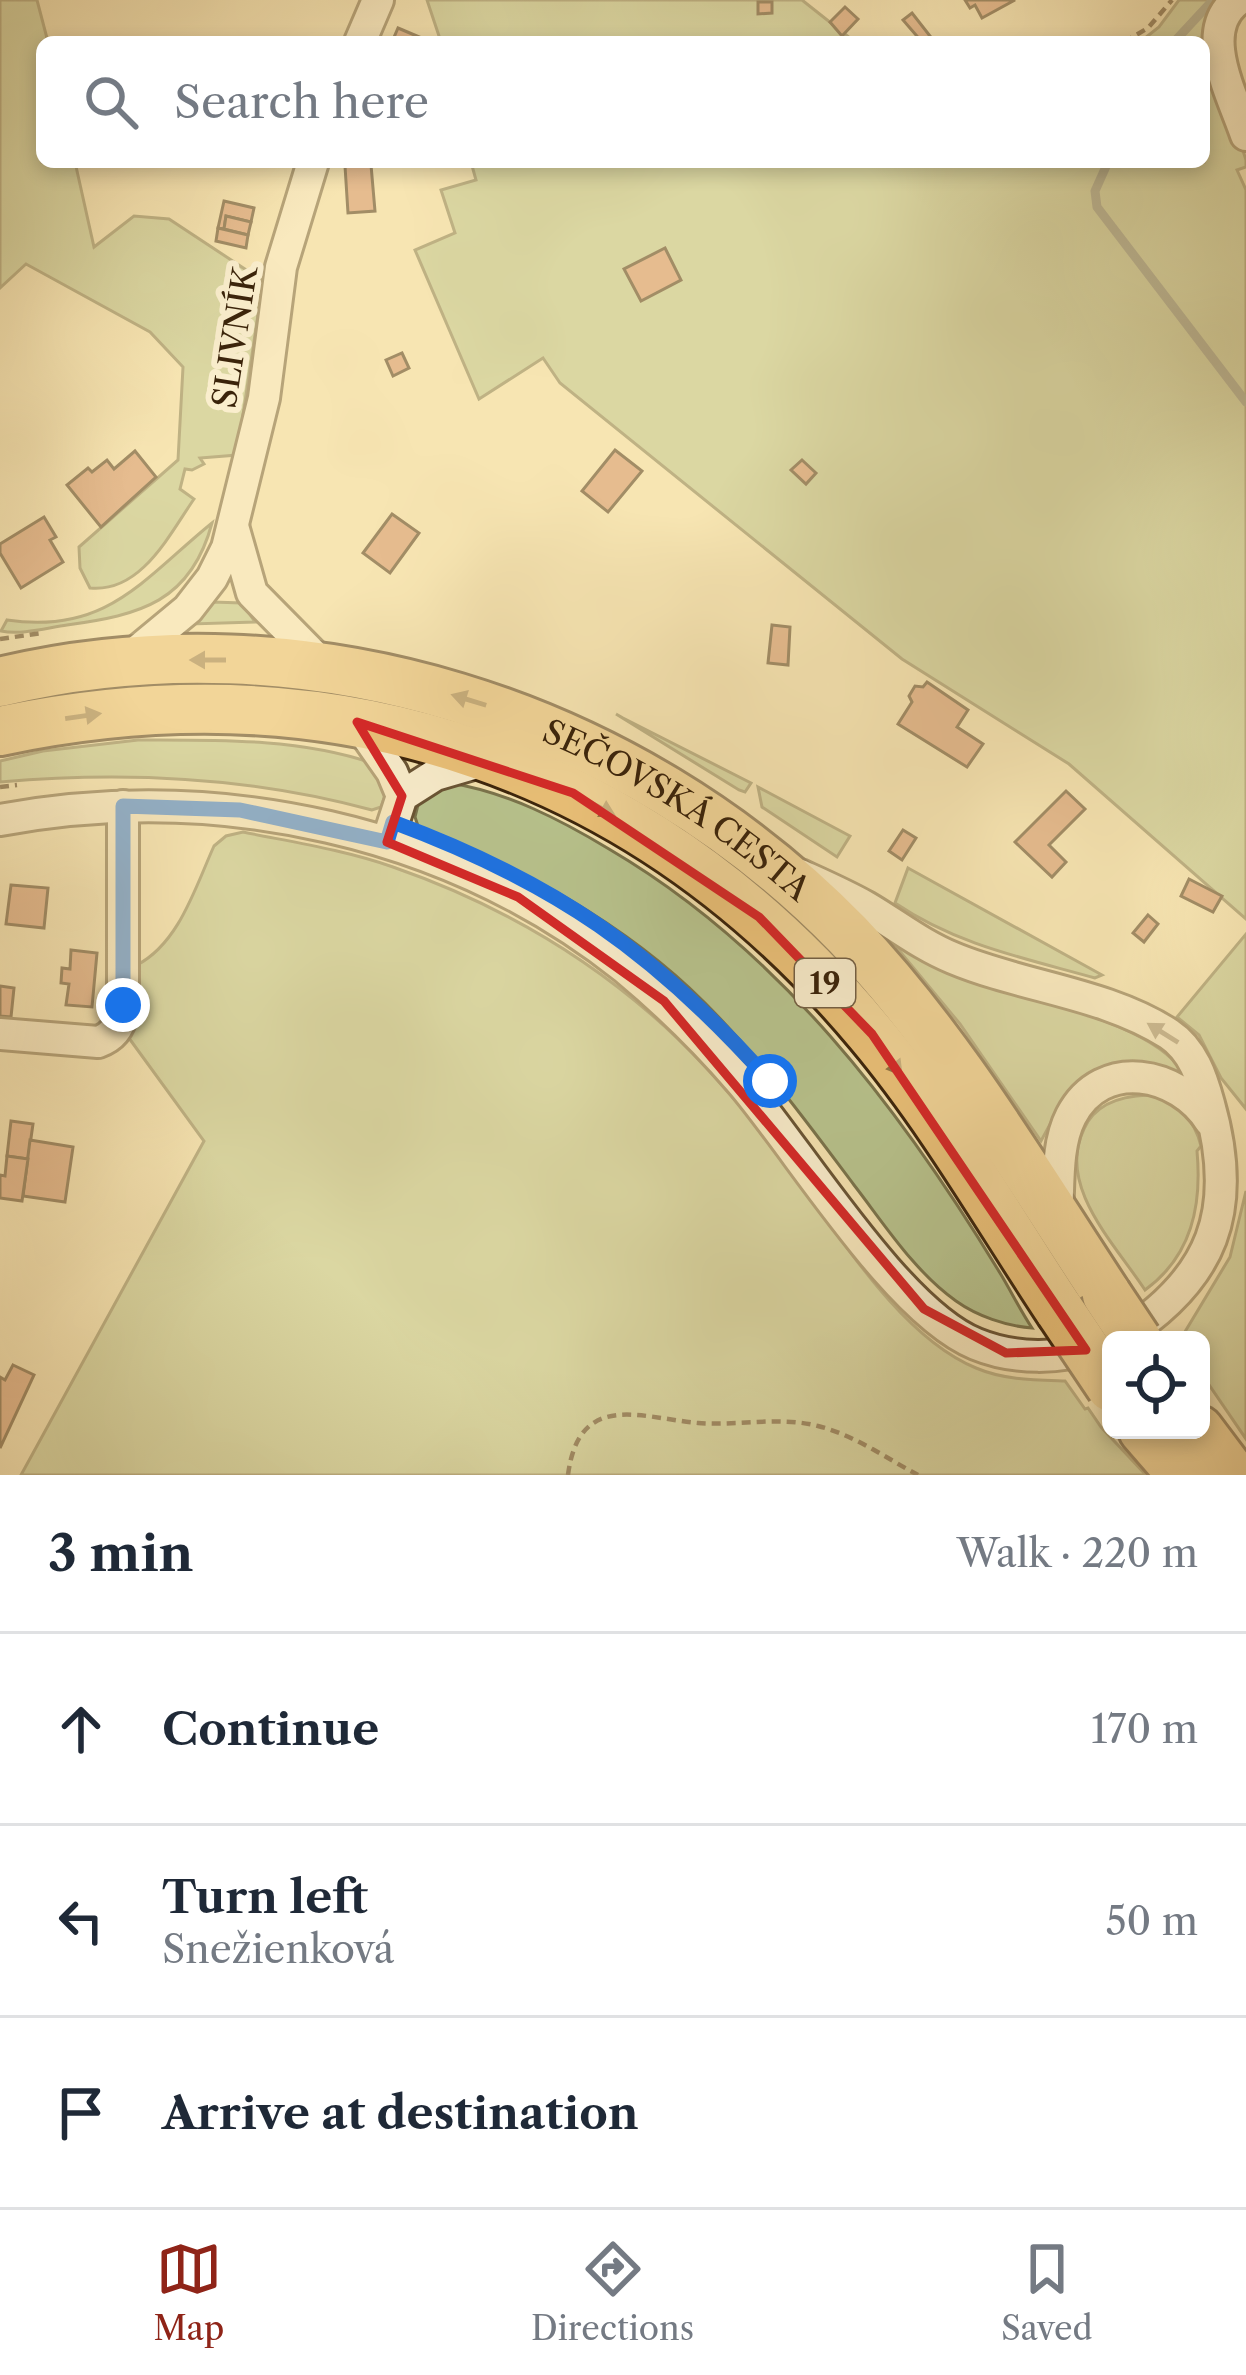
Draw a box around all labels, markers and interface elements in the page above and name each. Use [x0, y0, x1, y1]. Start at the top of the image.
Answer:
search box [36, 36, 1210, 168]
icon: search [78, 69, 144, 135]
text: Search here [174, 74, 429, 130]
street label: SLIVNÍK [203, 262, 267, 411]
one-way arrow [188, 650, 226, 670]
one-way arrow [450, 690, 487, 709]
one-way arrow [64, 706, 102, 725]
street label: SEČOVSKÁ CESTA [537, 710, 819, 910]
one-way arrow [582, 796, 617, 817]
road number: 19 [795, 959, 855, 1007]
route end [96, 978, 150, 1032]
one-way arrow [1146, 1023, 1179, 1045]
one-way arrow [879, 1045, 903, 1076]
route start [743, 1054, 797, 1108]
map controls [1102, 1331, 1210, 1439]
button: locate [1102, 1331, 1210, 1439]
text: 3 min [48, 1522, 194, 1584]
text: Walk · 220 m [957, 1529, 1198, 1577]
icon: ahead [48, 1696, 114, 1762]
text: Continue [162, 1701, 379, 1757]
text: 170 m [1091, 1705, 1198, 1753]
text: Turn left [162, 1869, 368, 1925]
icon: left [48, 1888, 114, 1954]
text: 50 m [1105, 1897, 1198, 1945]
text: Snežienková [162, 1925, 394, 1973]
icon: arrive [48, 2080, 114, 2146]
text: Arrive at destination [162, 2085, 639, 2141]
tab: Map [153, 2236, 224, 2349]
tab: Directions [531, 2236, 694, 2349]
tab: Saved [1001, 2236, 1093, 2349]

